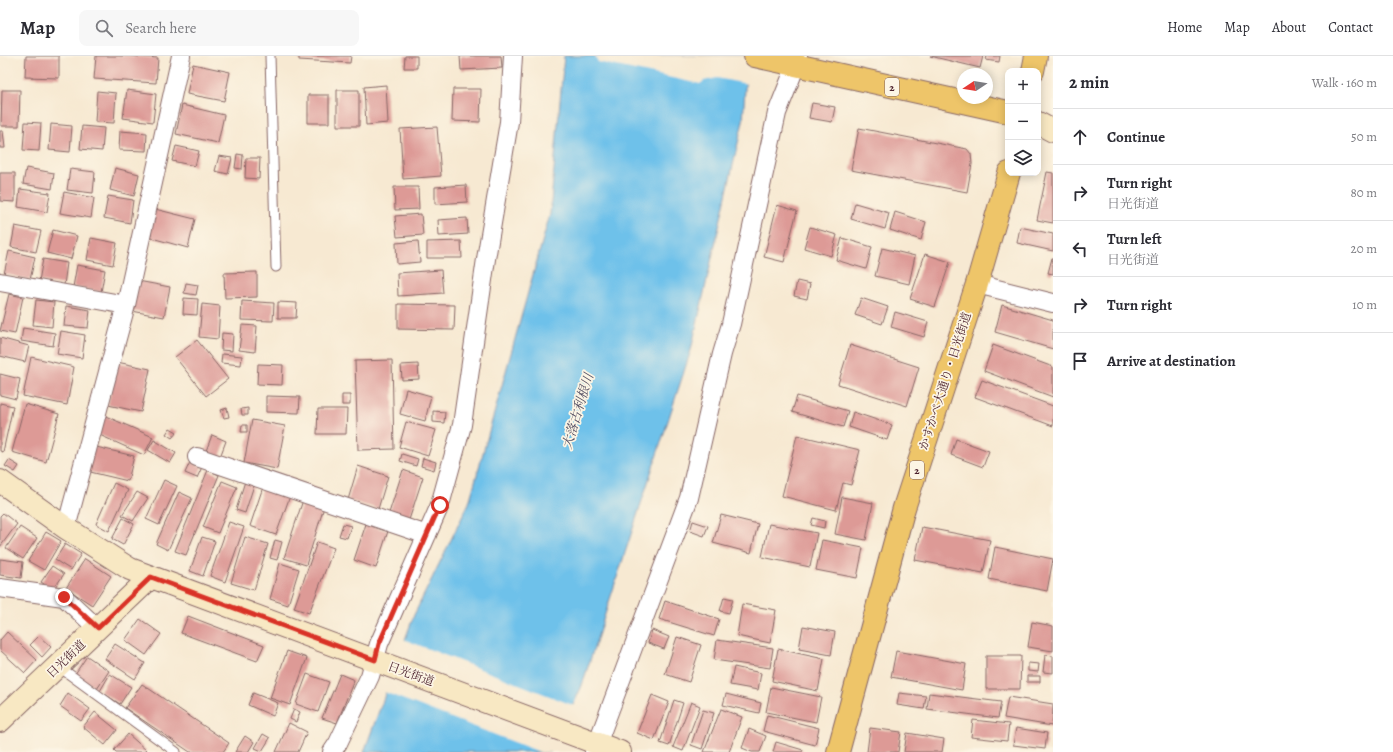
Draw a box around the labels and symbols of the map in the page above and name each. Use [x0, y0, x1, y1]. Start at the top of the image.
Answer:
north arrow [957, 68, 993, 104]
road number: 2 [885, 78, 899, 96]
street label: かすかべ大通り・日光街道 [915, 310, 975, 452]
water label: 大落古利根川 [558, 369, 598, 451]
road number: 2 [910, 461, 924, 479]
route start [431, 496, 449, 514]
route end [55, 588, 73, 606]
street label: 日光街道 [43, 637, 89, 681]
street label: 日光街道 [386, 658, 436, 690]

